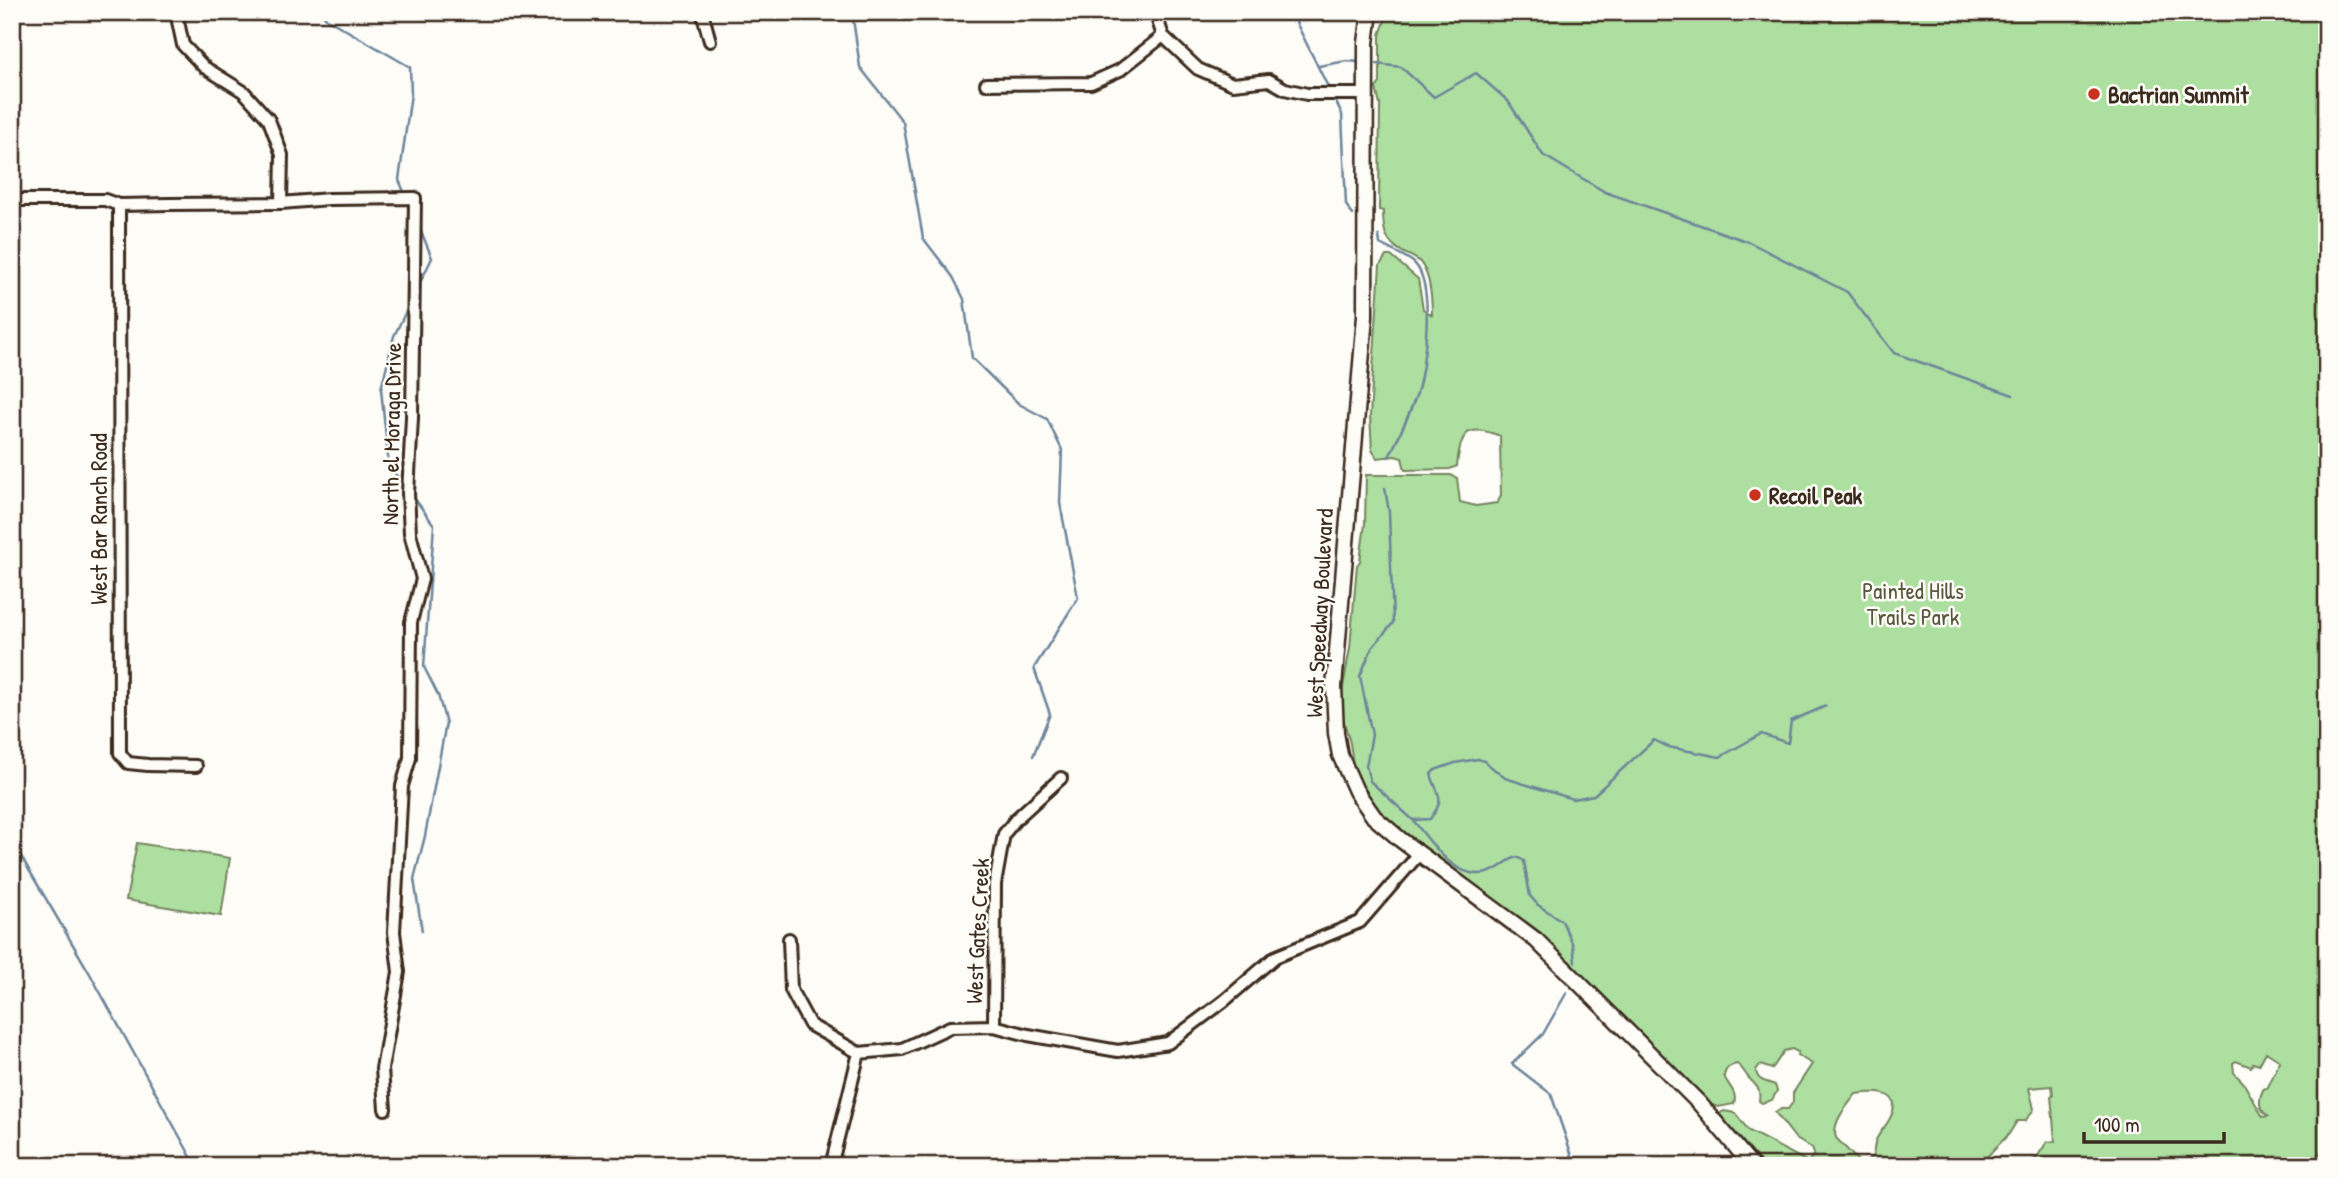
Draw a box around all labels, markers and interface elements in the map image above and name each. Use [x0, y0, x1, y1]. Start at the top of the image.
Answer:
place label: Bactrian Summit [2108, 79, 2249, 110]
marker: Bactrian Summit [2086, 86, 2102, 102]
street label: North el Moraga Drive [374, 343, 408, 525]
street label: West Bar Ranch Road [83, 433, 114, 605]
place label: Recoil Peak [1769, 480, 1863, 511]
marker: Recoil Peak [1747, 487, 1763, 503]
street label: West Speedway Boulevard [1298, 508, 1340, 718]
park label: Painted Hills Trails Park [1862, 575, 1964, 632]
street label: West Gates Creek [958, 857, 996, 1005]
scale bar [2084, 1101, 2224, 1145]
text: 100 m [2094, 1110, 2140, 1139]

